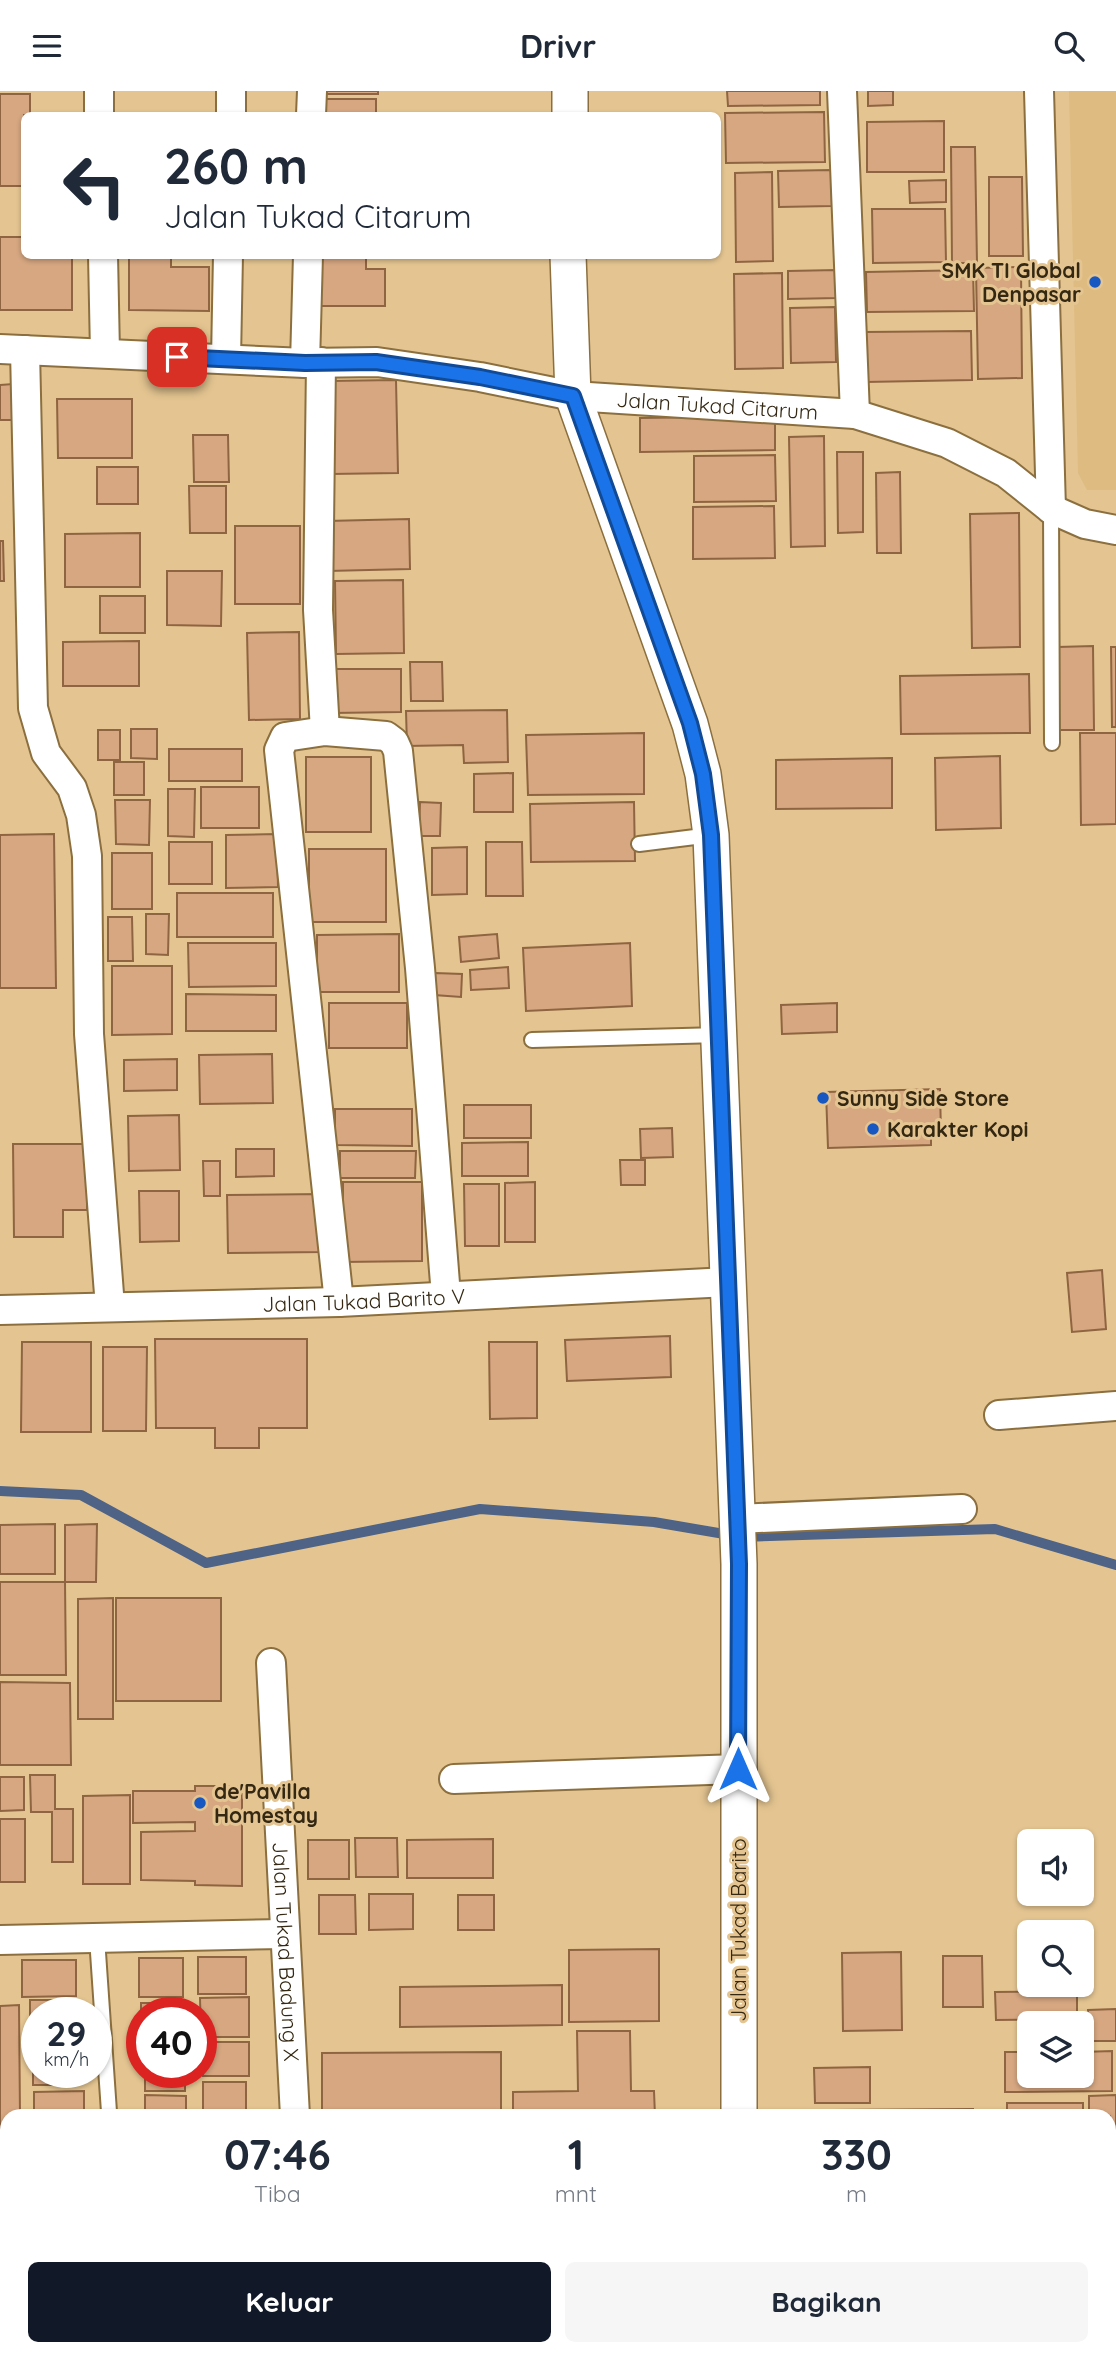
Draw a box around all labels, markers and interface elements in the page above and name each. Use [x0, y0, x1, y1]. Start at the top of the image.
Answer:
text: Drivr [520, 26, 596, 66]
icon: menu [28, 27, 66, 65]
icon: search [1050, 27, 1088, 65]
text: 260 m [164, 135, 308, 196]
icon: left [49, 140, 140, 231]
text: Jalan Tukad Citarum [164, 196, 472, 236]
place label: SMK TI Global Denpasar [942, 257, 1081, 307]
marker: SMK TI Global Denpasar [1087, 274, 1103, 290]
pin [147, 327, 207, 387]
icon: arrive [158, 338, 196, 376]
street label: Jalan Tukad Citarum [616, 386, 819, 425]
place label: Sunny Side Store [837, 1085, 1009, 1111]
marker: Sunny Side Store [815, 1090, 831, 1106]
place label: Karakter Kopi [887, 1116, 1028, 1142]
marker: Karakter Kopi [865, 1121, 881, 1137]
street label: Jalan Tukad Barito V [262, 1283, 466, 1317]
position arrow [701, 1732, 775, 1806]
place label: de'Pavilla Homestay [214, 1778, 318, 1828]
marker: de'Pavilla Homestay [192, 1795, 208, 1811]
map controls [1017, 1829, 1094, 2088]
button: sound [1017, 1829, 1094, 1906]
street label: Jalan Tukad Barito [725, 1838, 751, 2022]
street label: Jalan Tukad Badung X [267, 1841, 305, 2062]
button: search [1017, 1920, 1094, 1997]
speed limit sign: 40 [126, 1997, 217, 2088]
text: 29 [47, 2011, 86, 2055]
button: layers [1017, 2011, 1094, 2088]
text: km/h [44, 2048, 89, 2071]
text: 07:46 [224, 2128, 331, 2181]
text: 1 [568, 2128, 584, 2181]
text: 330 [821, 2128, 892, 2181]
text: Tiba [254, 2179, 301, 2208]
text: mnt [555, 2179, 597, 2208]
text: m [846, 2179, 867, 2208]
button: Keluar [28, 2262, 551, 2342]
button: Bagikan [565, 2262, 1088, 2342]

